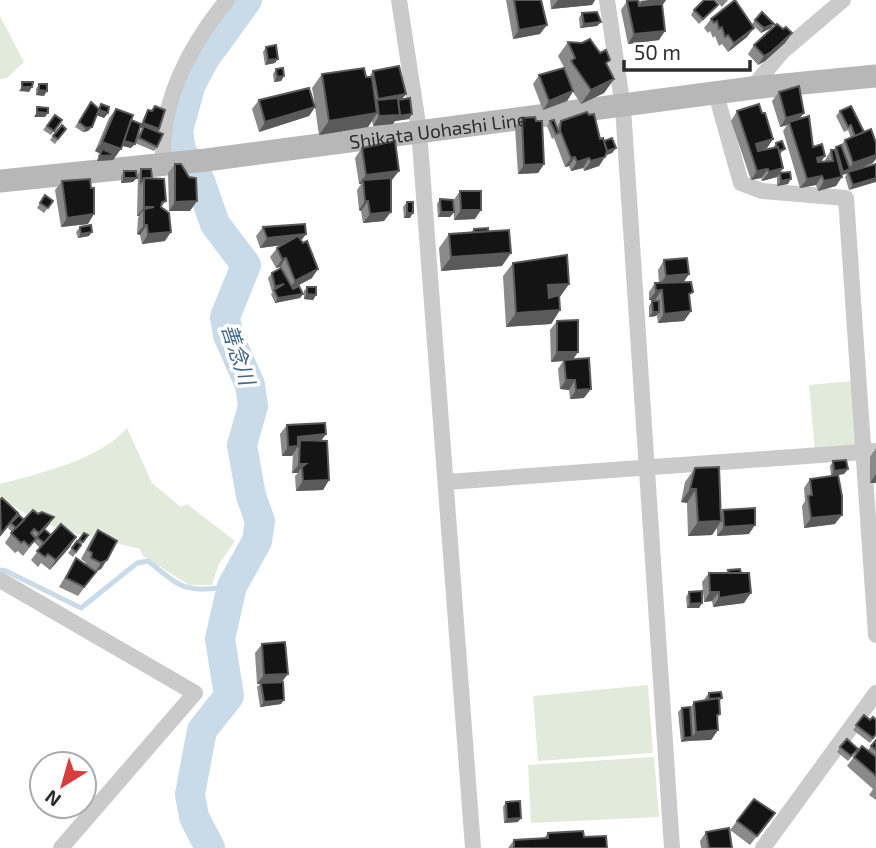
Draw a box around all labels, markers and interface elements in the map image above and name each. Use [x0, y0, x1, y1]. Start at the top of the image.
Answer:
scale bar [624, 28, 750, 72]
text: 50 m [634, 39, 681, 64]
street label: Shikata Uohashi Line [348, 106, 528, 153]
water label: 善念川 [217, 320, 261, 390]
north arrow [28, 750, 98, 820]
text: N [40, 786, 65, 812]

